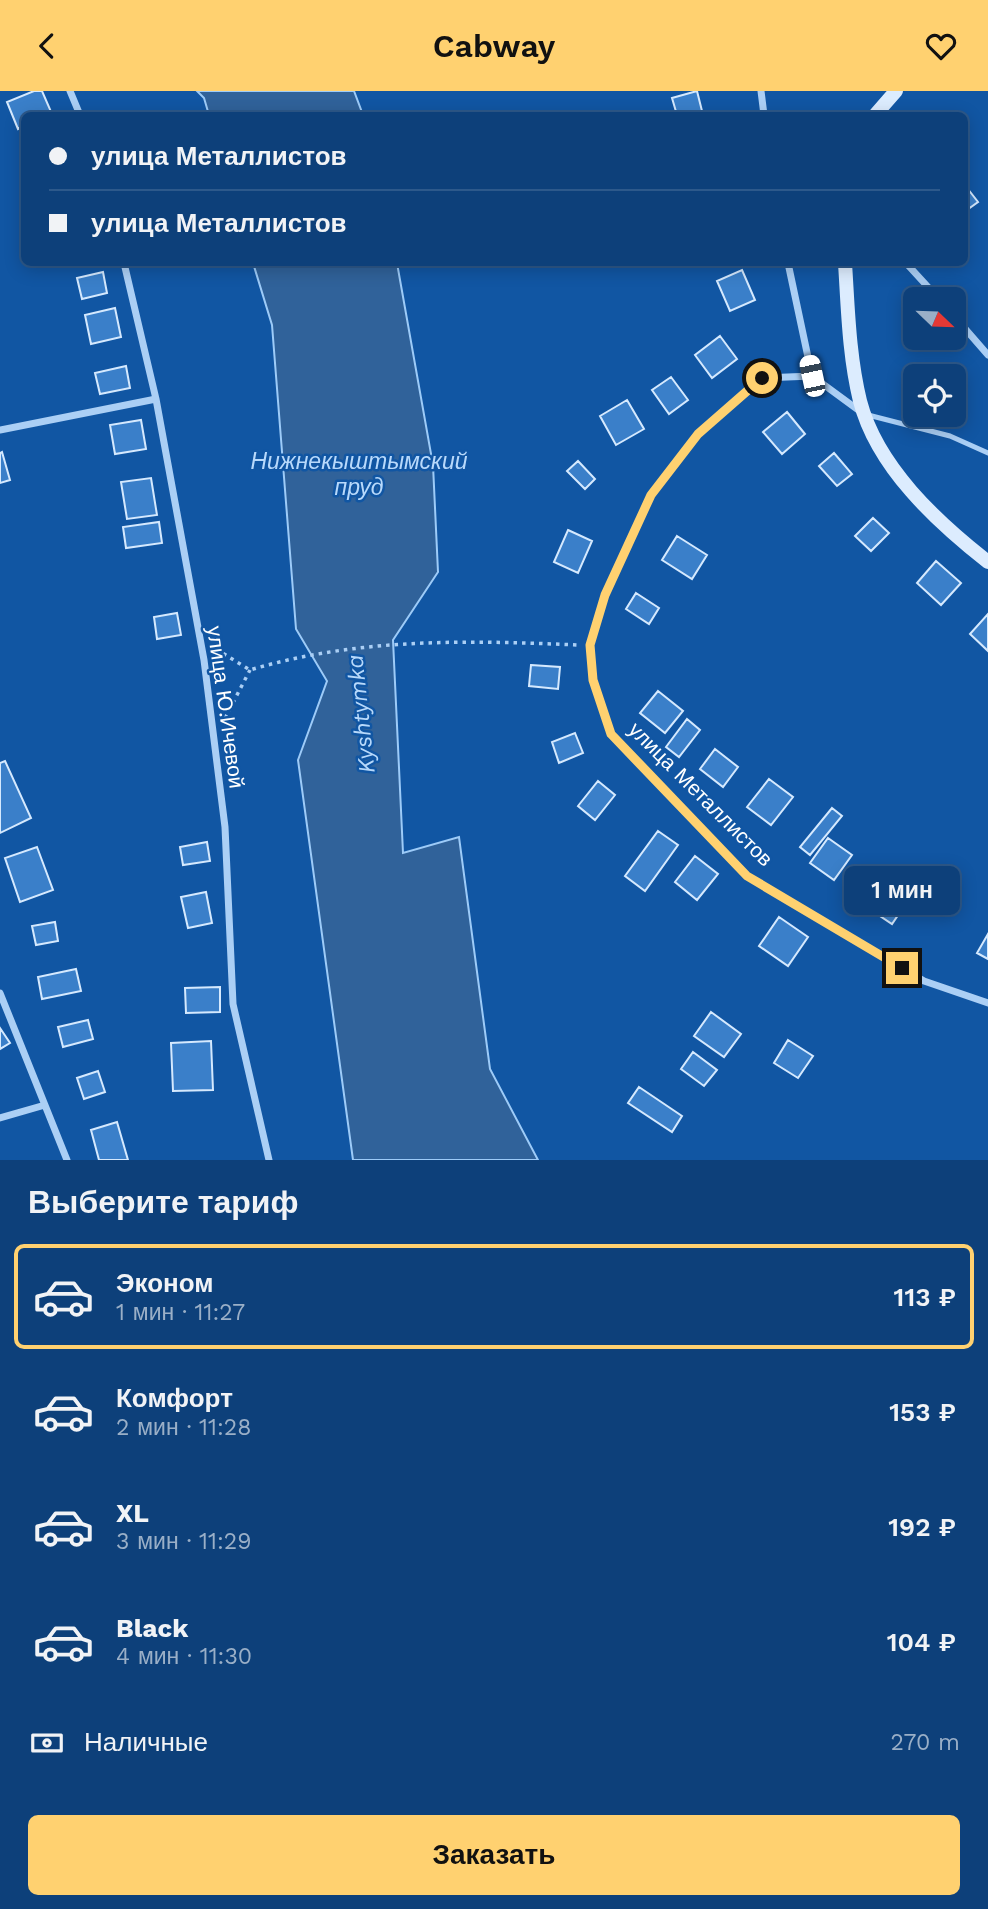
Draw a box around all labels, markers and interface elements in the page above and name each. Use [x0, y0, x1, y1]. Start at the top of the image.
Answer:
icon: back [28, 27, 66, 65]
text: Cabway [433, 27, 555, 65]
icon: heart [922, 27, 960, 65]
text: улица Металлистов [91, 141, 347, 171]
text: улица Металлистов [91, 208, 347, 238]
north arrow [903, 287, 966, 350]
map controls [903, 287, 966, 427]
car [798, 353, 827, 399]
route start [746, 362, 778, 394]
button: locate [903, 364, 966, 427]
water label: Нижнекыштымский пруд [250, 448, 468, 501]
street label: улица Ю.Ичевой [202, 624, 250, 790]
water label: Kyshtymka [341, 653, 381, 775]
street label: улица Металлистов [624, 717, 778, 871]
callout: 1 мин [844, 867, 960, 915]
text: 1 мин [871, 877, 933, 904]
route end [886, 952, 918, 984]
text: Выберите тариф [28, 1183, 299, 1221]
icon: car [32, 1265, 95, 1328]
text: Эконом [116, 1268, 214, 1298]
text: 113 ₽ [894, 1282, 956, 1312]
text: 1 мин · 11:27 [116, 1299, 245, 1326]
icon: car [32, 1380, 95, 1443]
text: Комфорт [116, 1383, 233, 1413]
text: 153 ₽ [889, 1397, 956, 1427]
text: 2 мин · 11:28 [116, 1414, 251, 1441]
icon: car [32, 1495, 95, 1558]
text: XL [116, 1498, 149, 1528]
text: 192 ₽ [888, 1512, 956, 1542]
text: 3 мин · 11:29 [116, 1528, 251, 1555]
icon: car [32, 1610, 95, 1673]
text: Black [116, 1613, 188, 1643]
text: 104 ₽ [887, 1627, 956, 1657]
text: 4 мин · 11:30 [116, 1643, 252, 1670]
icon: cash [28, 1724, 66, 1762]
text: Наличные [84, 1727, 208, 1757]
text: 270 m [891, 1729, 960, 1756]
button: Заказать [28, 1815, 960, 1895]

